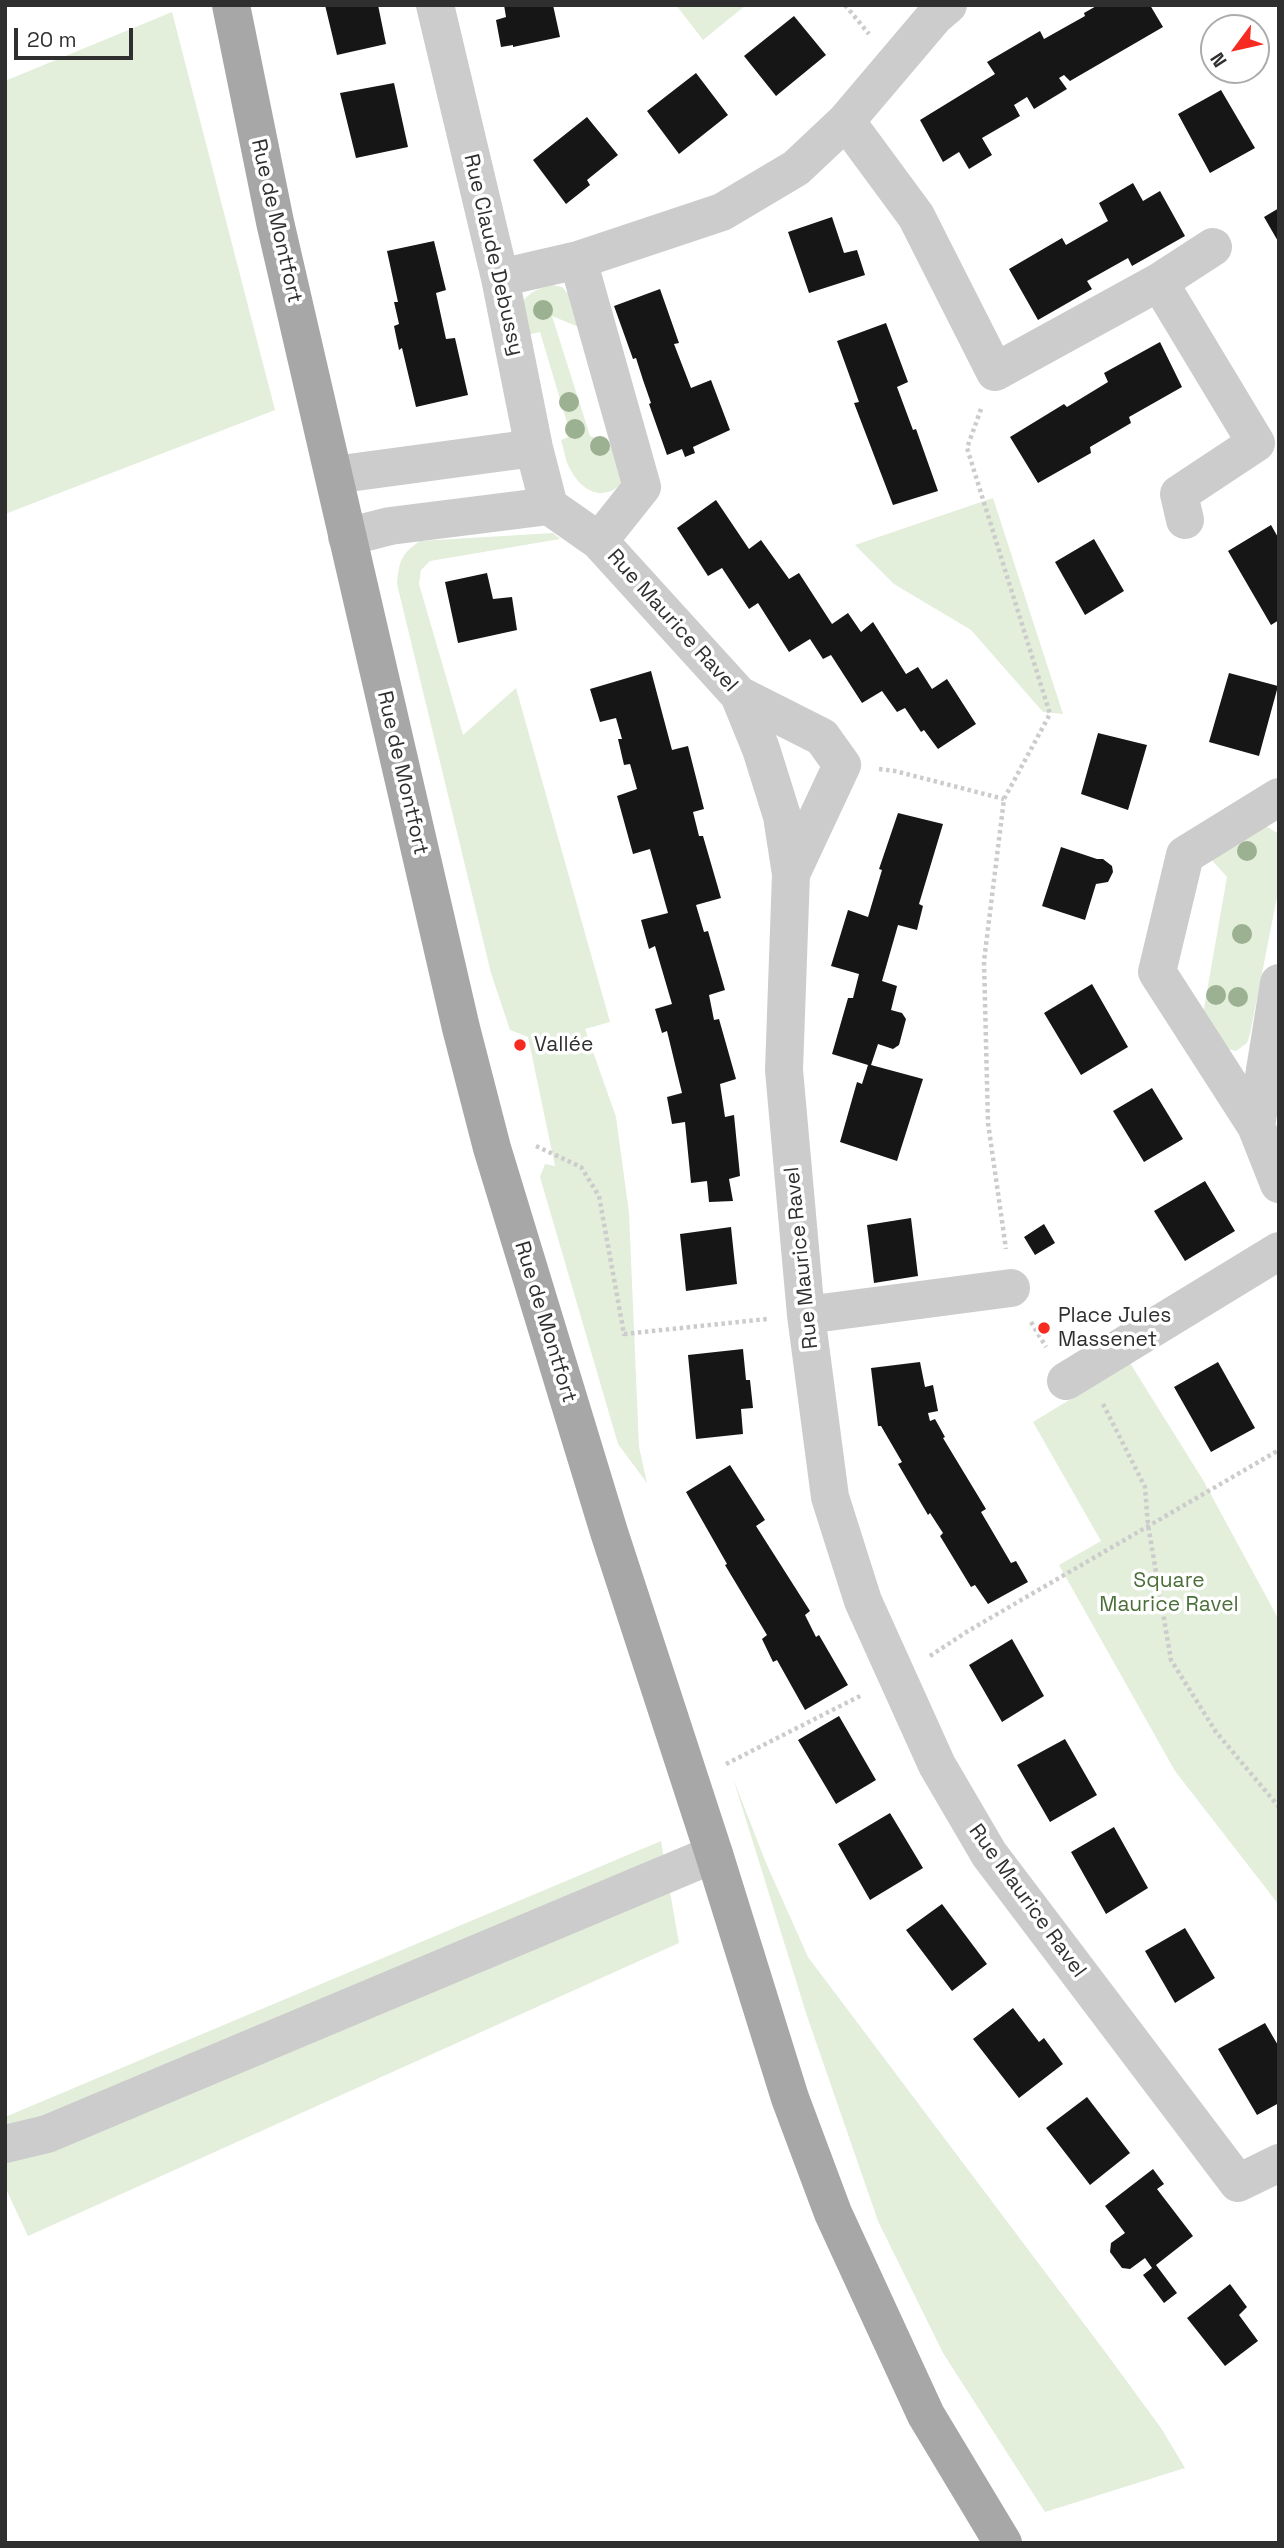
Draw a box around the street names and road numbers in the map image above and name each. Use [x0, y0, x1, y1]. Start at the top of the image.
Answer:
street label: Rue de Montfort [245, 137, 307, 305]
street label: Rue Claude Debussy [458, 152, 528, 358]
street label: Rue Maurice Ravel [601, 544, 743, 698]
street label: Rue de Montfort [371, 689, 433, 857]
street label: Rue Maurice Ravel [780, 1165, 824, 1351]
street label: Rue de Montfort [508, 1238, 582, 1406]
street label: Rue Maurice Ravel [963, 1819, 1091, 1983]

